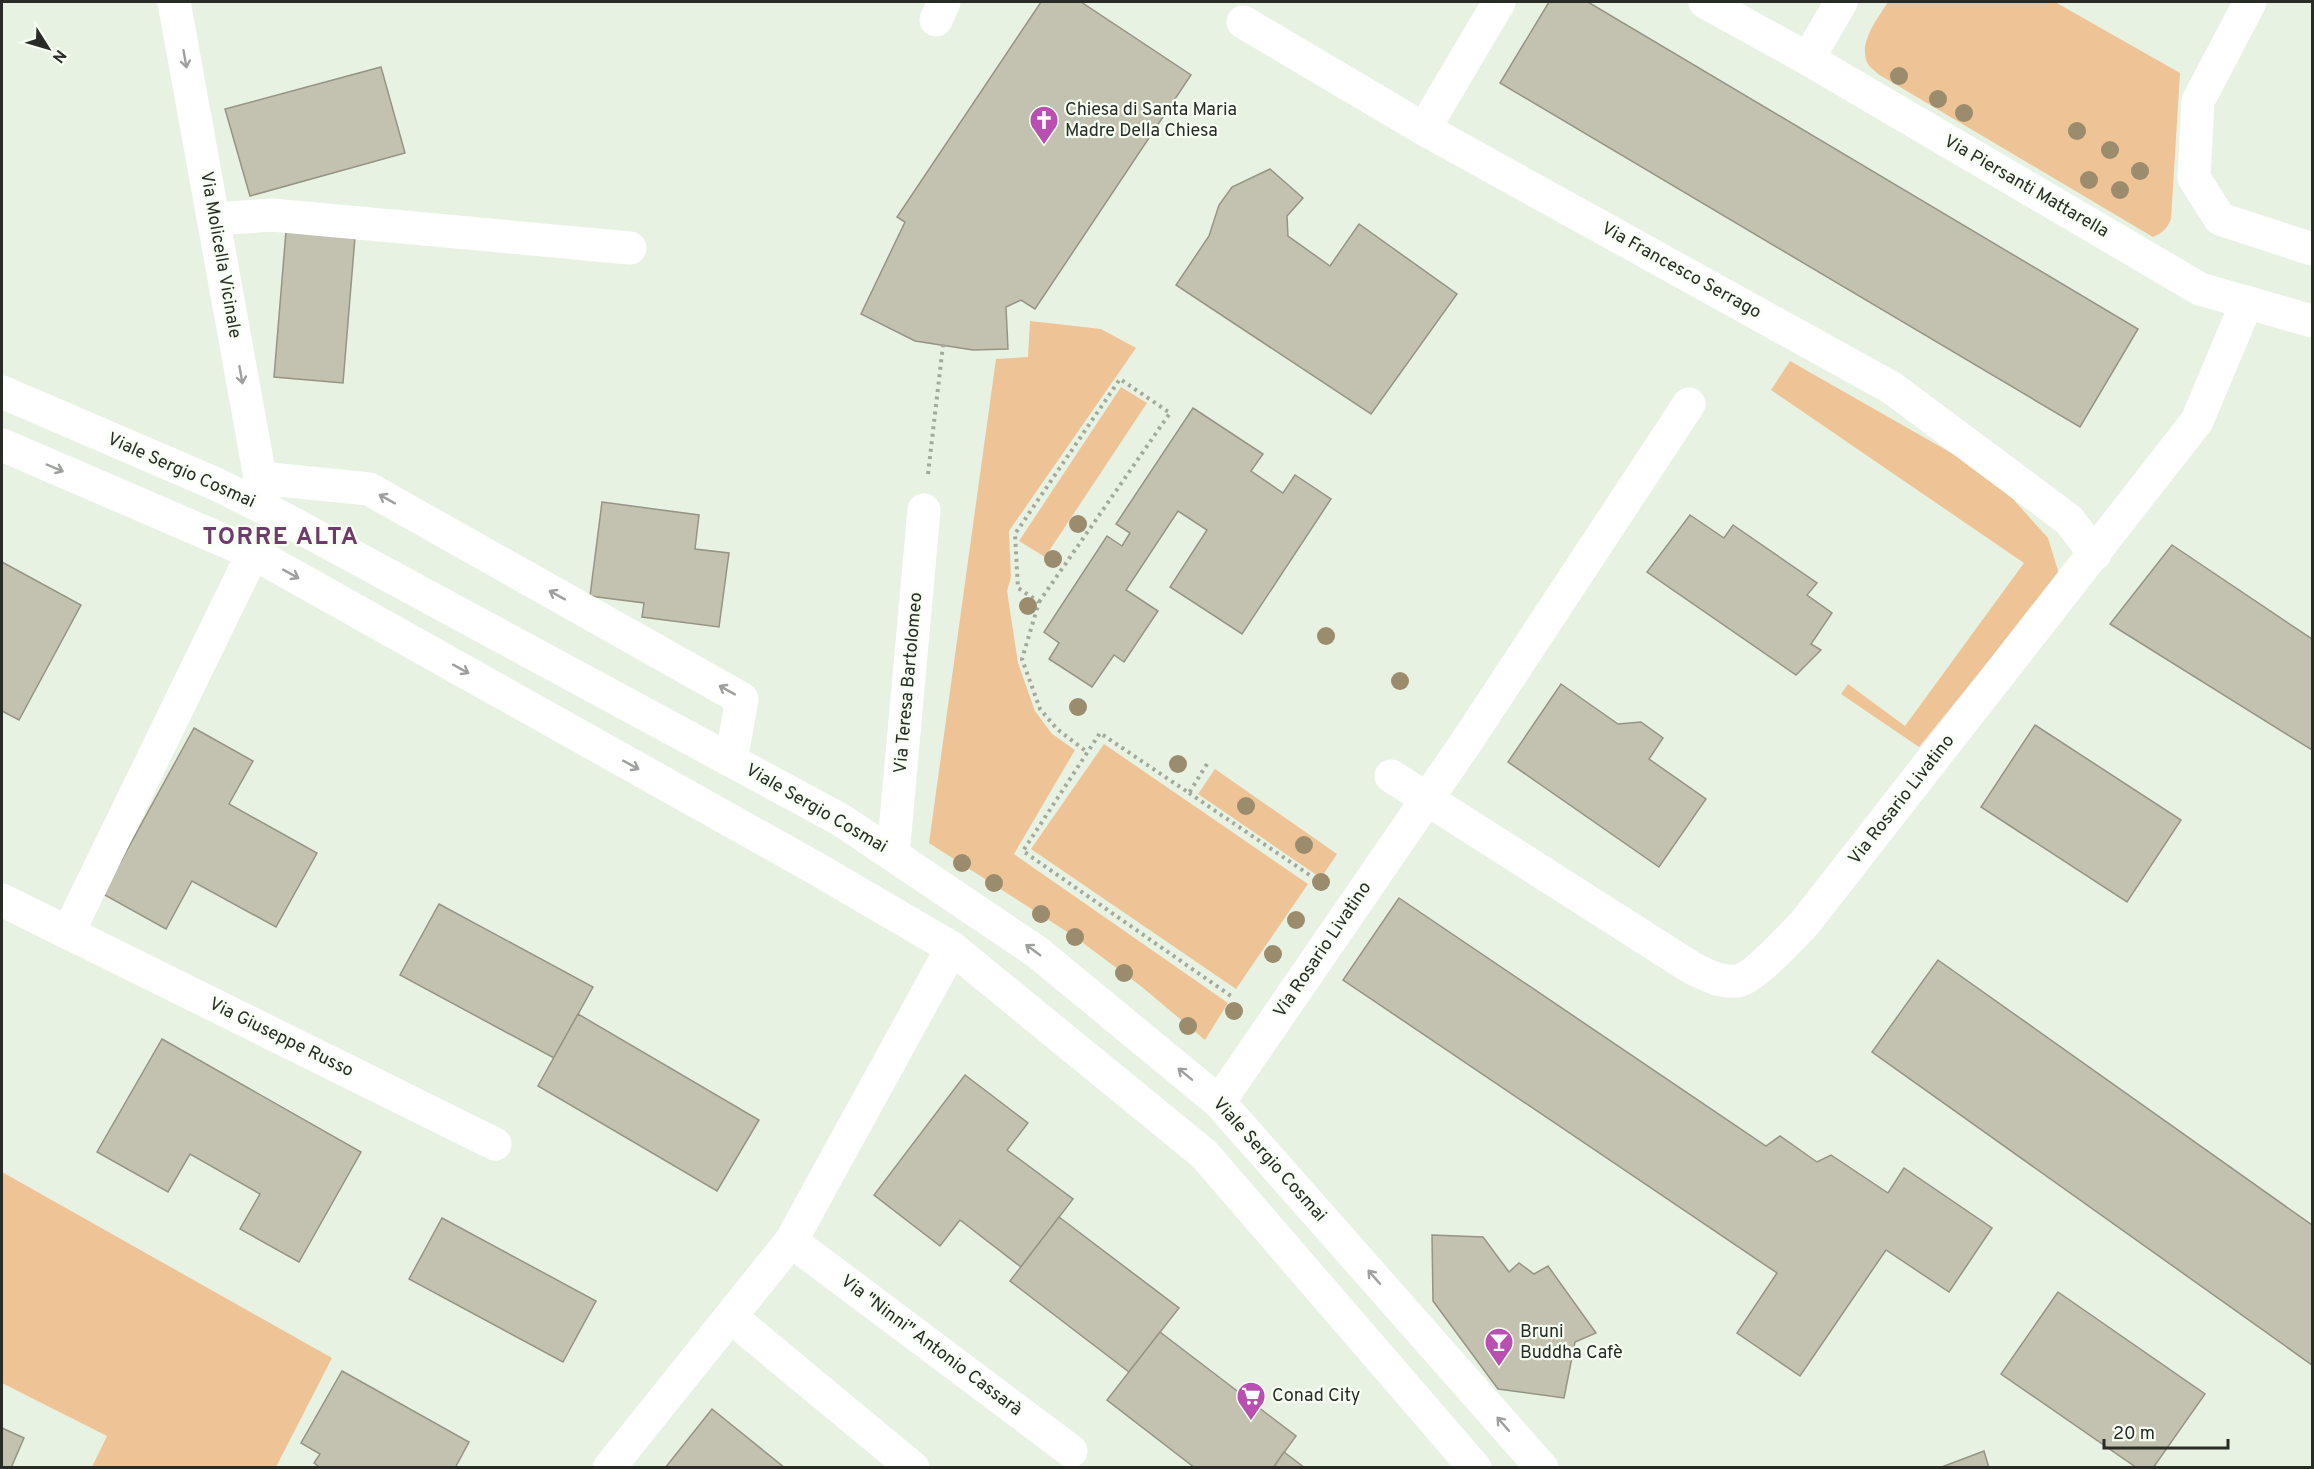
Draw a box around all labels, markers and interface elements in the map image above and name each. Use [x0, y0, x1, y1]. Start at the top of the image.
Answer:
north arrow [18, 18, 78, 78]
text: N [47, 45, 70, 66]
one-way arrow [180, 49, 191, 68]
place label: Chiesa di Santa Maria Madre Della Chiesa [1065, 99, 1237, 143]
church icon: Chiesa di Santa Maria Madre Della Chiesa [1028, 104, 1060, 146]
street label: Via Piersanti Mattarella [1939, 130, 2113, 244]
street label: Via Molicella Vicinale [194, 170, 246, 340]
street label: Via Francesco Serrago [1597, 217, 1765, 325]
one-way arrow [236, 365, 247, 384]
street label: Viale Sergio Cosmai [103, 428, 259, 514]
one-way arrow [46, 463, 64, 474]
one-way arrow [379, 493, 396, 505]
district label: TORRE ALTA [203, 523, 359, 553]
one-way arrow [281, 569, 299, 580]
one-way arrow [549, 589, 566, 601]
street label: Via Teresa Bartolomeo [890, 591, 928, 775]
one-way arrow [451, 664, 469, 675]
one-way arrow [719, 684, 736, 696]
street label: Via Rosario Livatino [1844, 730, 1960, 870]
one-way arrow [622, 759, 639, 771]
street label: Viale Sergio Cosmai [741, 759, 891, 859]
street label: Via Rosario Livatino [1269, 878, 1377, 1022]
one-way arrow [1026, 944, 1042, 957]
street label: Via Giuseppe Russo [205, 993, 357, 1083]
one-way arrow [1177, 1067, 1193, 1080]
street label: Viale Sergio Cosmai [1207, 1093, 1331, 1227]
street label: Via "Ninni" Antonio Cassarà [836, 1270, 1026, 1422]
one-way arrow [1367, 1270, 1381, 1285]
place label: Bruni Buddha Cafè [1520, 1321, 1623, 1365]
bar icon: Bruni Buddha Cafè [1483, 1326, 1515, 1368]
supermarket icon: Conad City [1235, 1380, 1267, 1422]
place label: Conad City [1272, 1385, 1360, 1408]
scale bar [2104, 1412, 2228, 1450]
one-way arrow [1497, 1416, 1510, 1432]
text: 20 m [2113, 1423, 2155, 1446]

